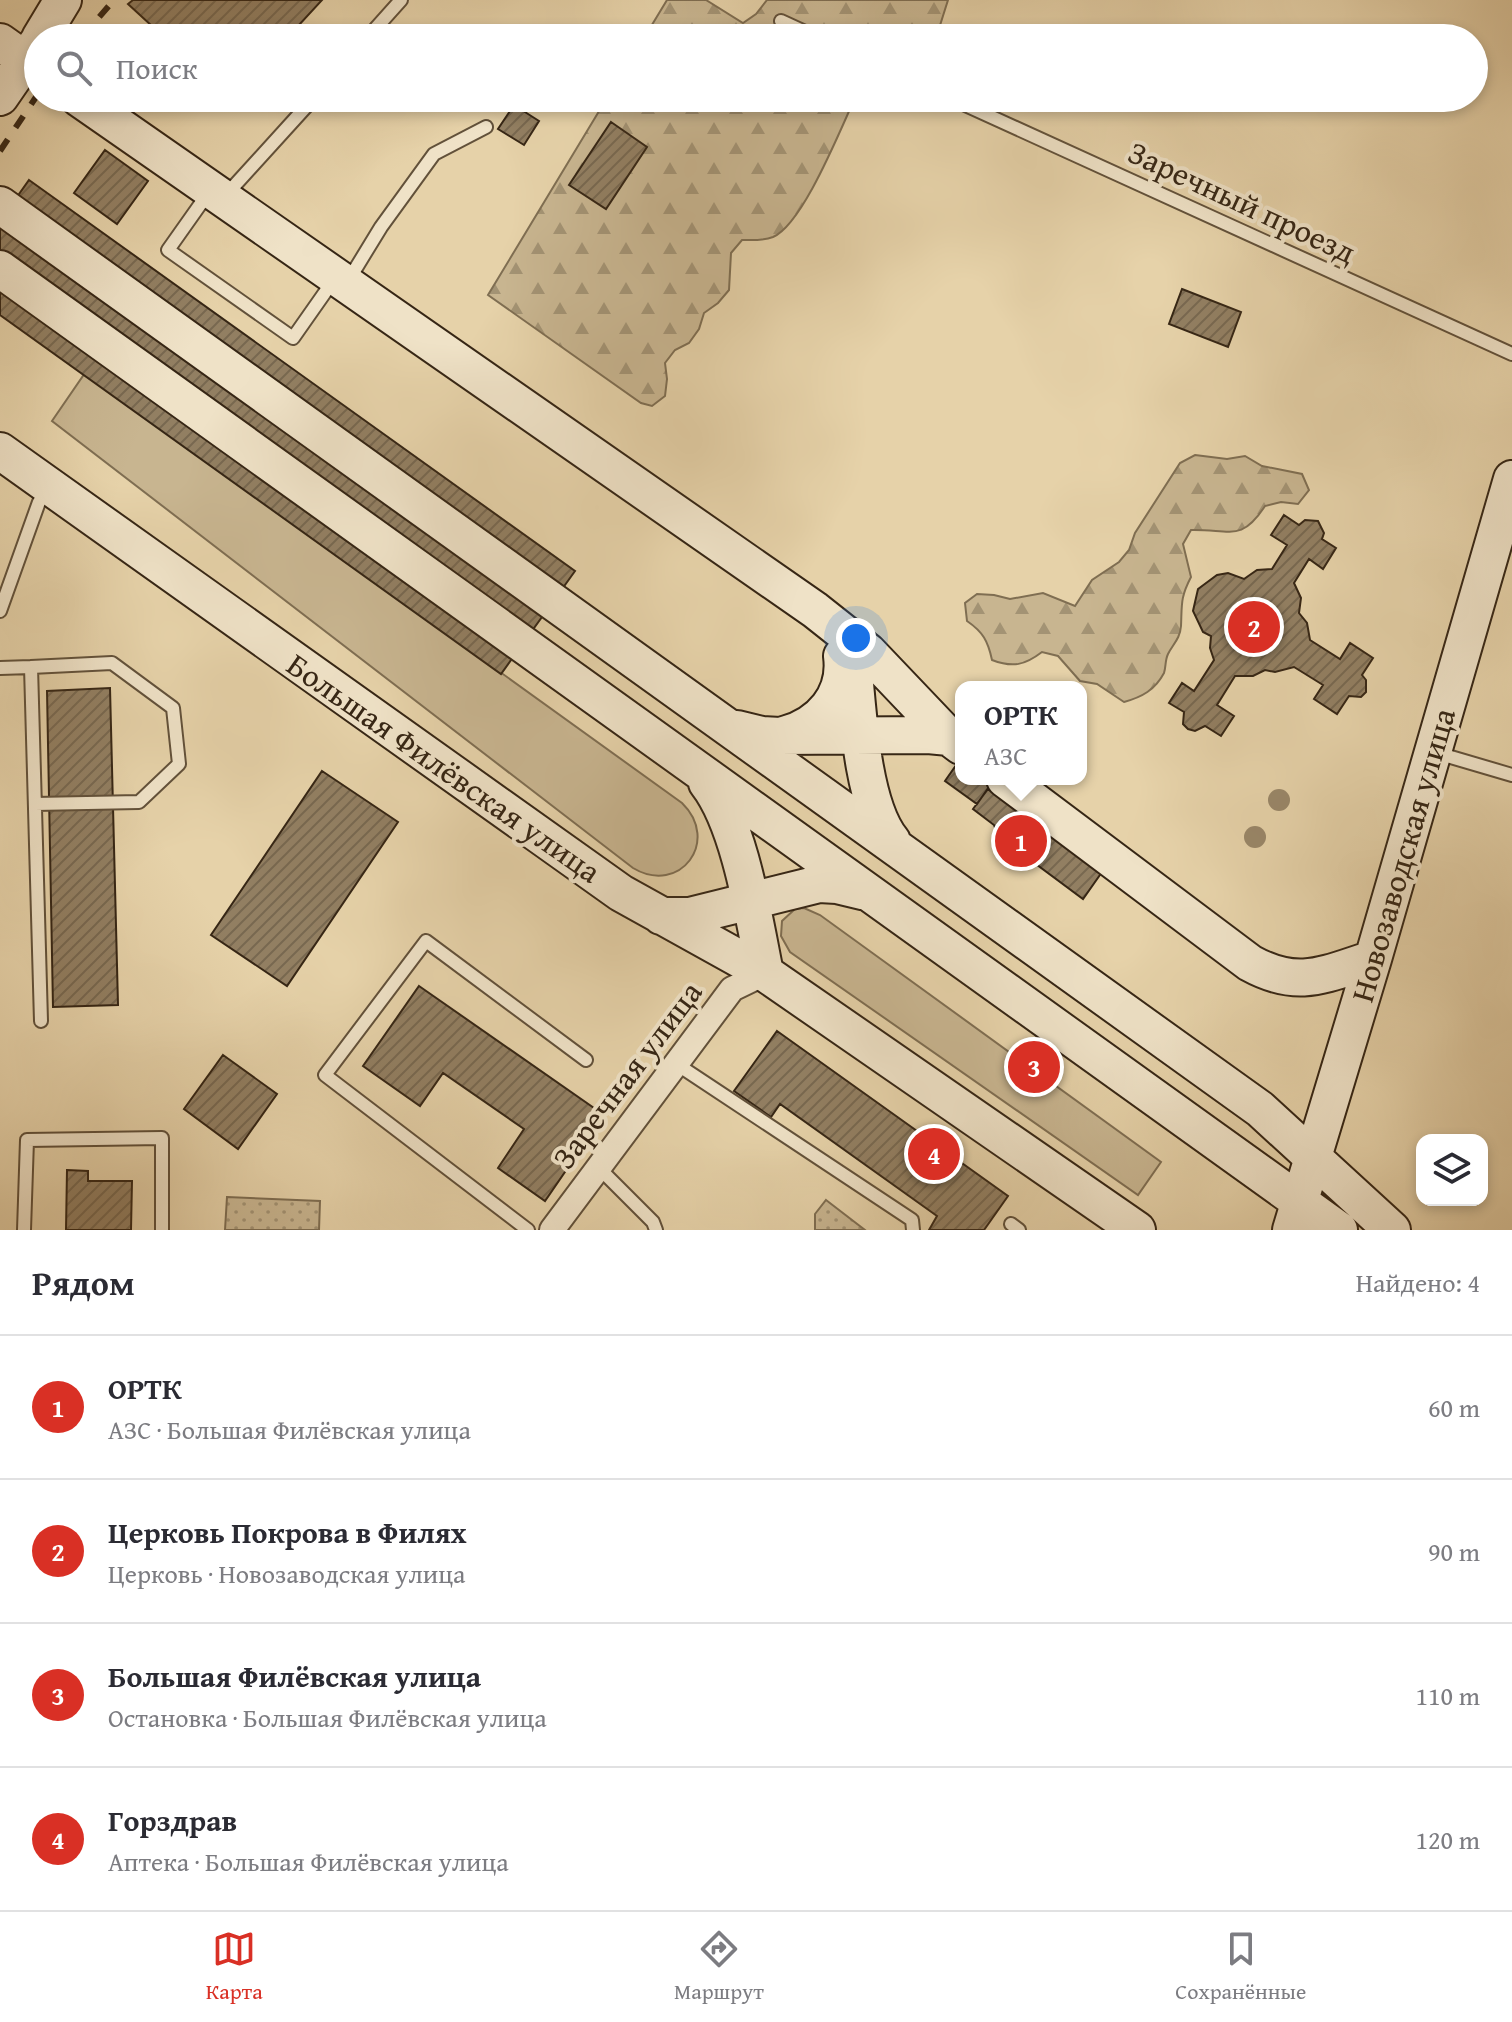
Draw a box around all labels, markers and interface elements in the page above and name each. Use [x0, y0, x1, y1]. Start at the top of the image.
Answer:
search box [24, 24, 1488, 112]
icon: search [52, 46, 96, 90]
text: Поиск [116, 46, 198, 90]
street label: Заречный проезд [1121, 128, 1364, 275]
pin: 2 [1228, 597, 1280, 657]
your location [836, 618, 876, 658]
street label: Большая Филёвская улица [278, 641, 611, 894]
popup [955, 681, 1087, 785]
text: ОРТК [984, 692, 1058, 736]
street label: Новозаводская улица [1338, 702, 1467, 1007]
text: АЗС [984, 736, 1027, 775]
pin: 1 [995, 811, 1047, 871]
street label: Заречная улица [540, 970, 713, 1179]
pin: 3 [1008, 1037, 1060, 1097]
pin: 4 [908, 1124, 960, 1184]
map controls [1416, 1134, 1488, 1206]
button: layers [1416, 1134, 1488, 1206]
text: Рядом [32, 1258, 135, 1307]
text: Найдено: 4 [1356, 1263, 1480, 1302]
text: ОРТК [108, 1366, 182, 1410]
text: 1 [51, 1388, 65, 1427]
text: 60 m [1428, 1388, 1480, 1427]
text: АЗС · Большая Филёвская улица [108, 1410, 471, 1449]
text: Церковь Покрова в Филях [108, 1510, 467, 1554]
text: 2 [51, 1532, 65, 1571]
text: 90 m [1428, 1532, 1480, 1571]
text: Церковь · Новозаводская улица [108, 1554, 465, 1593]
text: Большая Филёвская улица [108, 1654, 481, 1698]
text: 3 [51, 1676, 65, 1715]
text: 110 m [1415, 1676, 1480, 1715]
text: Остановка · Большая Филёвская улица [108, 1698, 547, 1737]
text: Горздрав [108, 1798, 237, 1842]
text: 4 [51, 1820, 65, 1859]
text: 120 m [1415, 1820, 1480, 1859]
text: Аптека · Большая Филёвская улица [108, 1842, 509, 1881]
tab: Карта [206, 1927, 263, 2007]
tab: Маршрут [674, 1927, 764, 2007]
tab: Сохранённые [1175, 1927, 1306, 2007]

